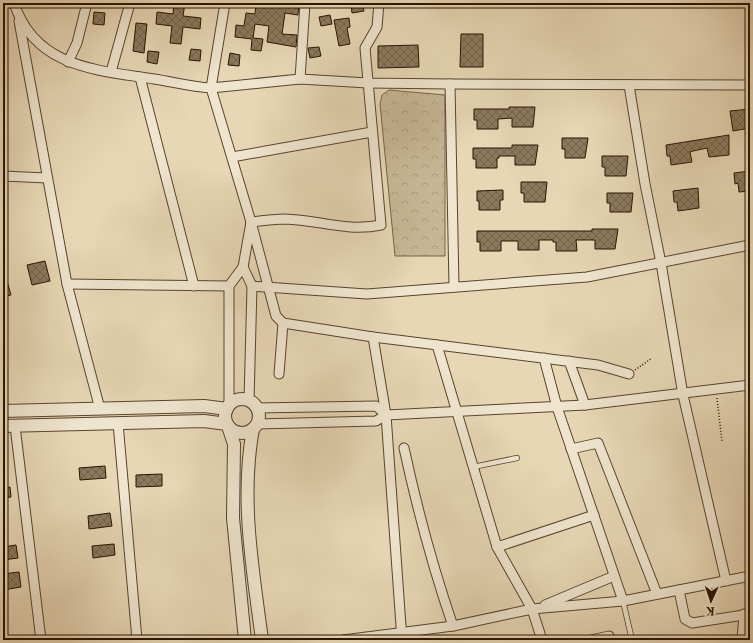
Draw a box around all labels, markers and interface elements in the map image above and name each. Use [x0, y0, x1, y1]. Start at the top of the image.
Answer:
north arrow [691, 581, 731, 621]
text: K [705, 604, 715, 618]

